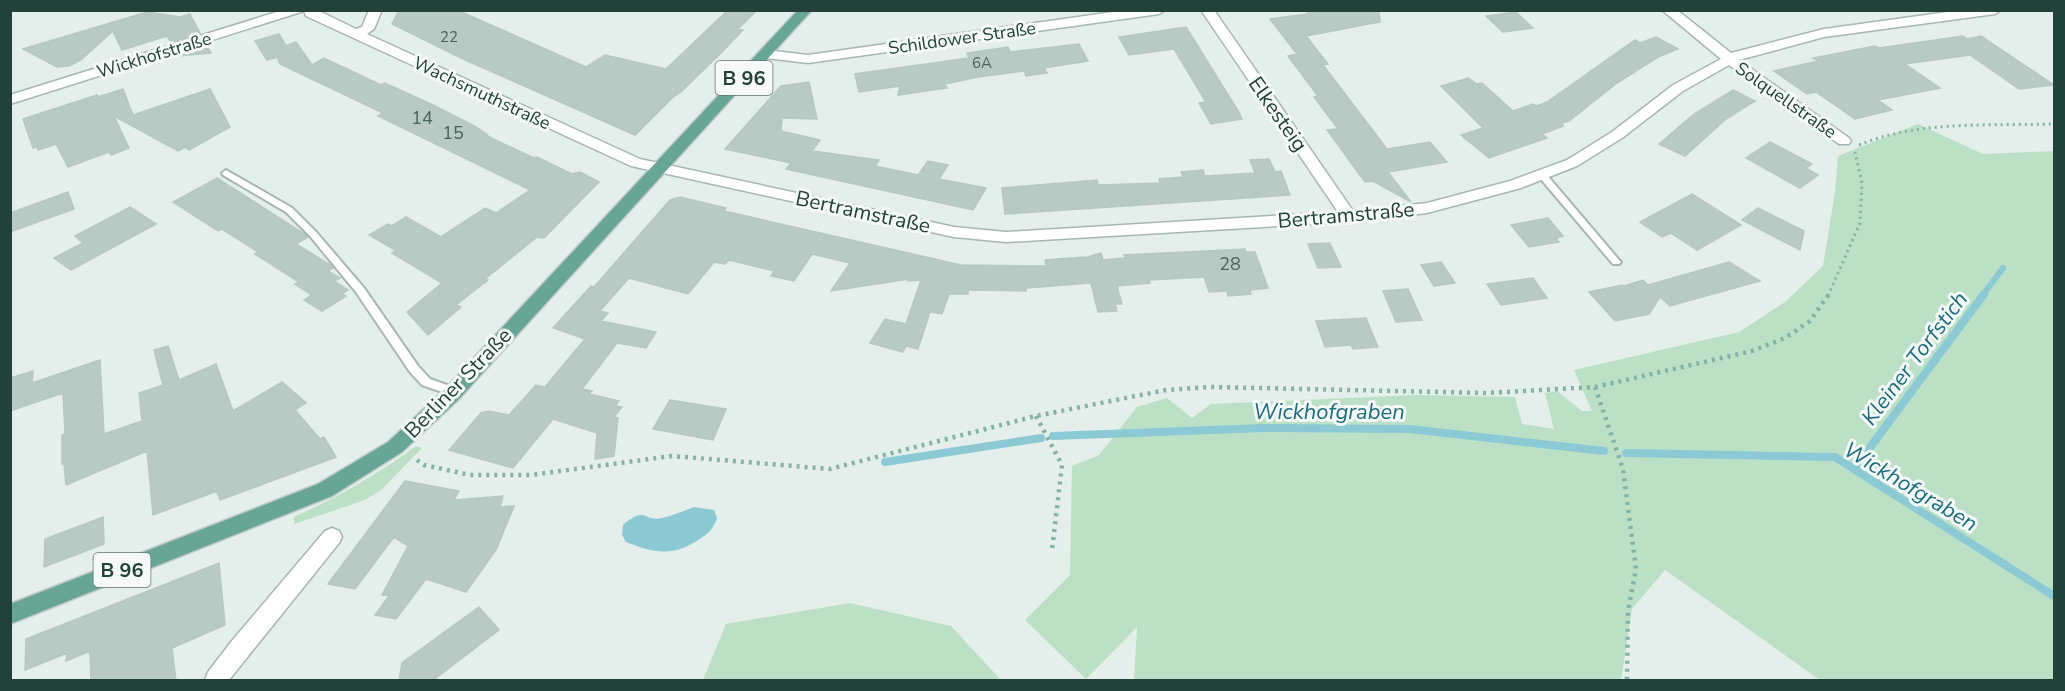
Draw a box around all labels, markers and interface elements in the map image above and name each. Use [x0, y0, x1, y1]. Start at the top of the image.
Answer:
street label: Schildower Straße [887, 16, 1037, 60]
street label: Wickhofstraße [94, 26, 214, 84]
house number: 22 [440, 27, 458, 47]
street label: Wachsmuthstraße [409, 51, 555, 135]
house number: 6A [972, 53, 992, 73]
street label: Solquellstraße [1731, 56, 1841, 144]
road number: B 96 [716, 61, 772, 95]
street label: Elkesteig [1242, 71, 1314, 157]
house number: 14 [411, 106, 433, 130]
house number: 15 [442, 121, 464, 145]
street label: Bertramstraße [793, 184, 933, 240]
street label: Bertramstraße [1276, 195, 1416, 235]
house number: 28 [1219, 252, 1241, 276]
water label: Kleiner Torfstich [1855, 286, 1975, 432]
street label: Berliner Straße [398, 322, 518, 444]
water label: Wickhofgraben [1253, 397, 1405, 427]
water label: Wickhofgraben [1838, 435, 1983, 539]
road number: B 96 [94, 553, 150, 587]

